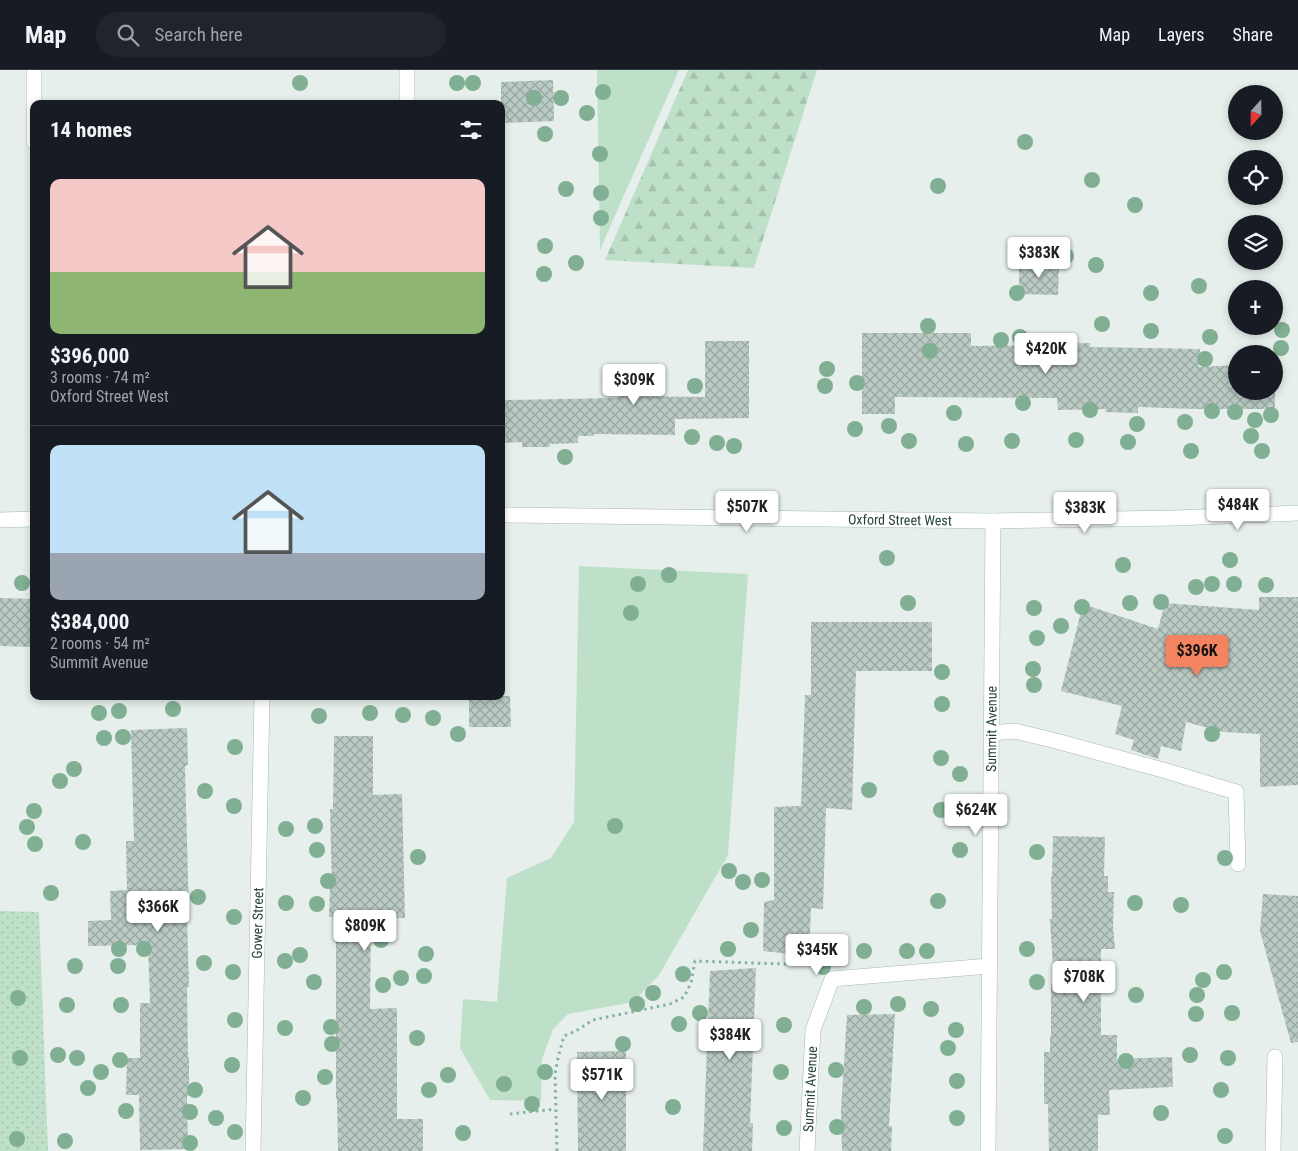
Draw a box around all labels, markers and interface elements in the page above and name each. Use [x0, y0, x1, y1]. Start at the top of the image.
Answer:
search box [96, 12, 446, 57]
text: Map [25, 21, 66, 49]
icon: search [114, 21, 142, 49]
text: Search here [154, 23, 243, 46]
text: Map [1099, 24, 1130, 45]
text: Layers [1158, 24, 1205, 45]
text: Share [1233, 24, 1273, 45]
north arrow [1228, 85, 1282, 140]
map controls [1228, 85, 1283, 400]
icon: filters [457, 116, 485, 144]
text: 14 homes [50, 118, 132, 142]
button: locate [1228, 150, 1283, 205]
icon: home [223, 212, 313, 302]
button: layers [1228, 215, 1283, 270]
pin: $383K [1004, 236, 1074, 279]
text: $383K [1018, 243, 1060, 262]
button: + [1228, 280, 1283, 335]
pin: $420K [1011, 332, 1081, 375]
text: $420K [1025, 339, 1067, 358]
text: $396,000 [50, 344, 129, 368]
button: − [1228, 345, 1283, 400]
pin: $309K [599, 364, 669, 406]
text: 3 rooms · 74 m² [50, 368, 150, 387]
text: $309K [613, 370, 655, 389]
text: Oxford Street West [50, 387, 169, 406]
icon: home [223, 477, 313, 567]
pin: $484K [1203, 488, 1273, 531]
pin: $507K [712, 490, 782, 533]
pin: $383K [1050, 492, 1120, 534]
text: $484K [1217, 495, 1259, 514]
text: $507K [726, 497, 768, 516]
text: $383K [1064, 498, 1106, 517]
street label: Oxford Street West [848, 511, 952, 528]
text: $384,000 [50, 610, 129, 634]
text: 2 rooms · 54 m² [50, 634, 150, 653]
pin: $396K [1162, 634, 1232, 677]
text: $396K [1176, 641, 1218, 660]
text: Summit Avenue [50, 653, 148, 672]
street label: Summit Avenue [983, 685, 1000, 772]
pin: $624K [941, 794, 1011, 836]
text: $624K [955, 800, 997, 819]
street label: Gower Street [249, 887, 266, 959]
pin: $366K [123, 890, 193, 933]
text: $366K [137, 897, 179, 916]
pin: $809K [330, 910, 400, 952]
text: $809K [344, 916, 386, 935]
pin: $345K [782, 934, 852, 976]
text: $345K [796, 940, 838, 959]
pin: $708K [1049, 960, 1119, 1003]
text: $708K [1063, 967, 1105, 986]
pin: $384K [695, 1018, 765, 1061]
text: $384K [709, 1025, 751, 1044]
street label: Summit Avenue [800, 1045, 820, 1132]
pin: $571K [567, 1058, 637, 1101]
text: $571K [581, 1065, 623, 1084]

